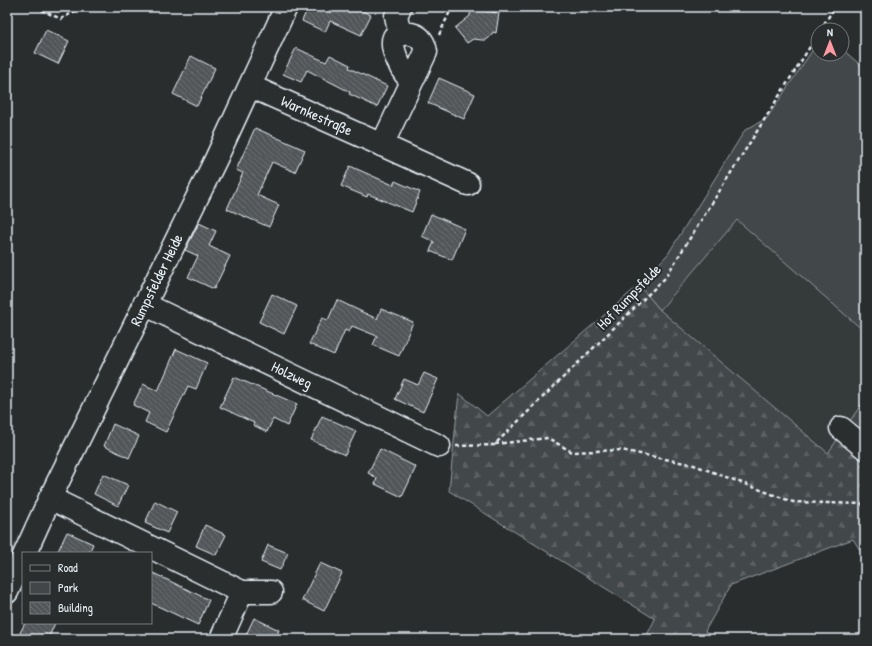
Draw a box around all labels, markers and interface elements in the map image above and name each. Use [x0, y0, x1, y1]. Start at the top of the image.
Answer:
north arrow [810, 22, 850, 62]
text: N [827, 25, 833, 39]
street label: Warnkestraße [278, 90, 356, 141]
street label: Rumpsfelder Heide [125, 230, 188, 329]
street label: Hof Rumpsfelde [592, 259, 665, 334]
street label: Holzweg [268, 356, 316, 394]
legend [22, 552, 152, 624]
text: Road [58, 559, 78, 576]
text: Park [58, 579, 78, 596]
text: Building [58, 599, 93, 616]

